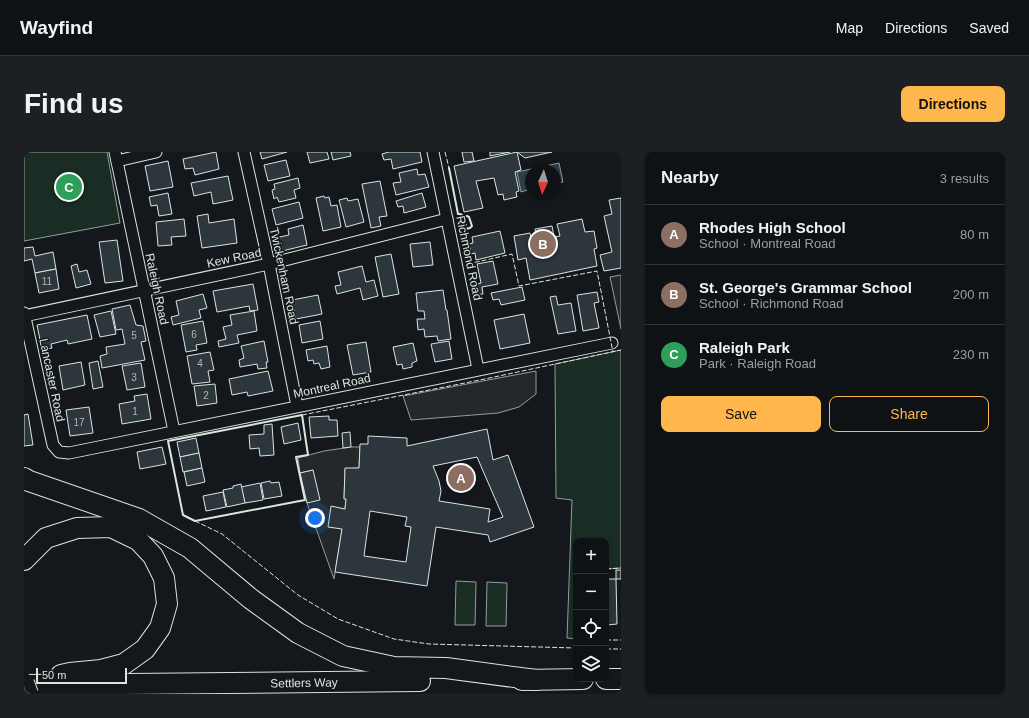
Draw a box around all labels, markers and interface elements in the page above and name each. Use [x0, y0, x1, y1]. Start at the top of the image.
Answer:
text: Wayfind [20, 17, 93, 38]
text: Map [836, 20, 863, 36]
text: Directions [885, 20, 947, 36]
text: Saved [969, 20, 1009, 36]
button: Directions [901, 86, 1005, 122]
text: Find us [24, 88, 124, 119]
north arrow [525, 164, 561, 200]
text: Nearby [661, 168, 719, 187]
text: 3 results [940, 171, 989, 186]
pin: C [56, 172, 82, 202]
street label: Richmond Road [453, 214, 485, 302]
text: Rhodes High School [699, 219, 846, 236]
street label: Twickenham Road [267, 226, 301, 326]
text: A [669, 227, 679, 242]
text: 80 m [960, 227, 989, 242]
pin: B [530, 229, 556, 259]
text: School · Montreal Road [699, 236, 836, 251]
street label: Kew Road [205, 245, 263, 271]
street label: Raleigh Road [143, 252, 171, 326]
house number: 11 [42, 276, 53, 287]
text: St. George's Grammar School [699, 279, 912, 296]
text: B [669, 287, 679, 302]
text: 200 m [953, 287, 989, 302]
text: School · Richmond Road [699, 296, 844, 311]
house number: 6 [191, 329, 197, 340]
house number: 5 [131, 330, 137, 341]
street label: Lancaster Road [36, 337, 68, 423]
text: Raleigh Park [699, 339, 790, 356]
text: C [669, 347, 679, 362]
text: 230 m [953, 347, 989, 362]
text: Park · Raleigh Road [699, 356, 816, 371]
house number: 4 [197, 358, 203, 369]
street label: Montreal Road [292, 371, 372, 401]
house number: 3 [131, 372, 137, 383]
house number: 2 [203, 390, 209, 401]
button: Save [661, 396, 821, 432]
button: Share [829, 396, 989, 432]
house number: 1 [132, 406, 138, 417]
house number: 17 [73, 417, 85, 428]
pin: A [448, 463, 474, 493]
your location [305, 508, 325, 528]
map controls [573, 538, 609, 682]
button: + [573, 538, 609, 574]
button: − [573, 574, 609, 610]
button: locate [573, 610, 609, 646]
button: layers [573, 646, 609, 682]
scale bar [36, 666, 127, 685]
text: 50 m [42, 669, 66, 681]
street label: Settlers Way [270, 675, 338, 691]

